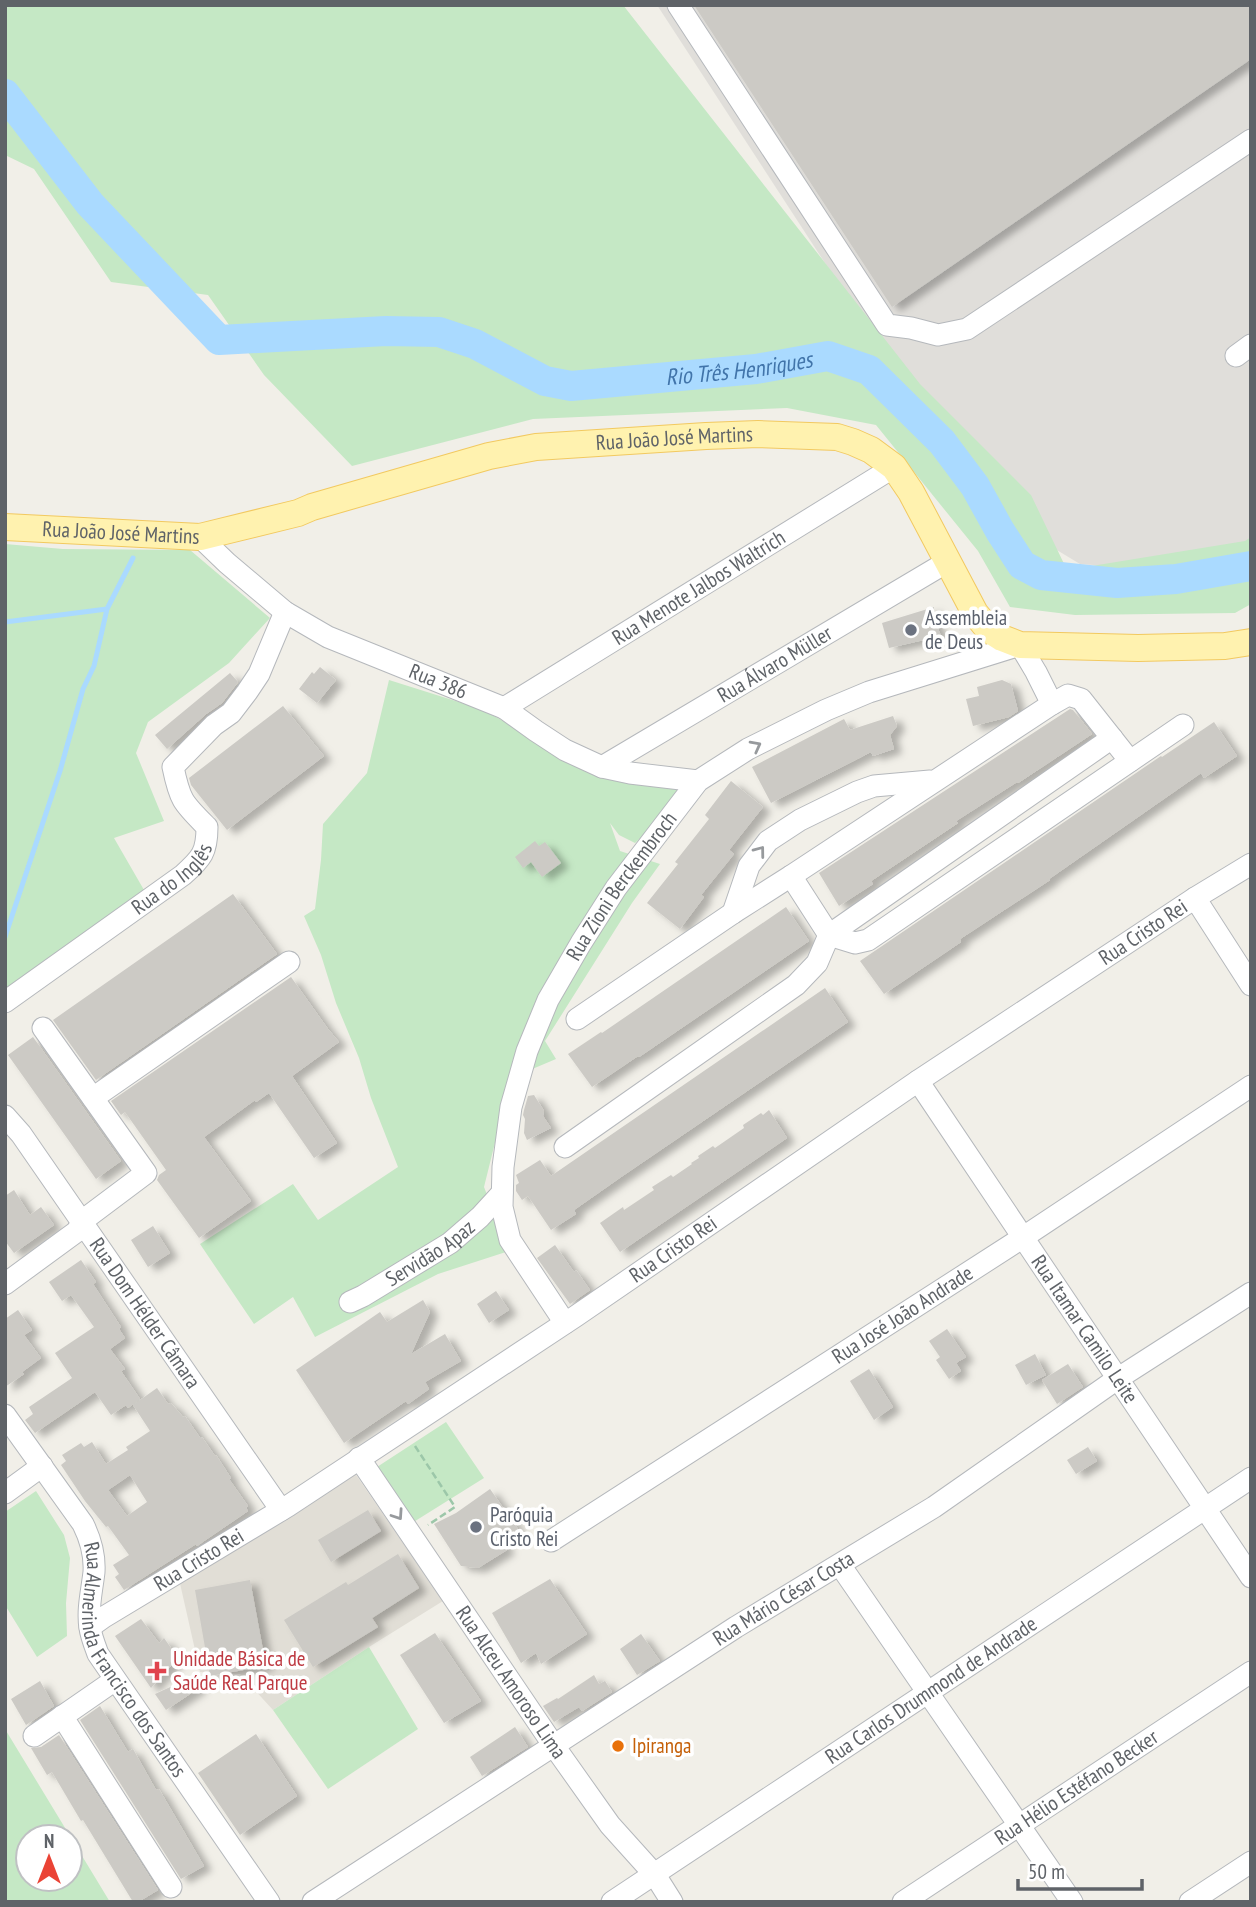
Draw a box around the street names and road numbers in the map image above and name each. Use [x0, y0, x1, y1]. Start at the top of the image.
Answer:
street label: Rua João José Martins [595, 420, 753, 456]
street label: Rua João José Martins [42, 515, 200, 550]
street label: Rua Menote Jalbos Waltrich [607, 524, 790, 651]
street label: Rua Álvaro Müller [712, 619, 837, 708]
street label: Rua 386 [405, 657, 471, 705]
street label: Rua Zioni Berckembroch [560, 806, 682, 965]
street label: Rua do Inglês [126, 840, 218, 920]
street label: Rua Cristo Rei [1094, 893, 1192, 971]
street label: Rua Cristo Rei [624, 1209, 722, 1288]
street label: Servidão Apaz [380, 1214, 480, 1292]
street label: Rua Dom Hélder Câmara [84, 1232, 207, 1394]
street label: Rua Itamar Camilo Leite [1026, 1250, 1145, 1408]
street label: Rua José João Andrade [827, 1259, 978, 1370]
street label: Rua Cristo Rei [149, 1522, 249, 1597]
street label: Rua Almerinda Francisco dos Santos [76, 1539, 193, 1782]
street label: Rua Mário César Costa [708, 1545, 859, 1651]
street label: Rua Alceu Amoroso Lima [450, 1601, 573, 1764]
street label: Rua Carlos Drummond de Andrade [820, 1610, 1042, 1770]
street label: Rua Hélio Estéfano Becker [989, 1723, 1163, 1851]

